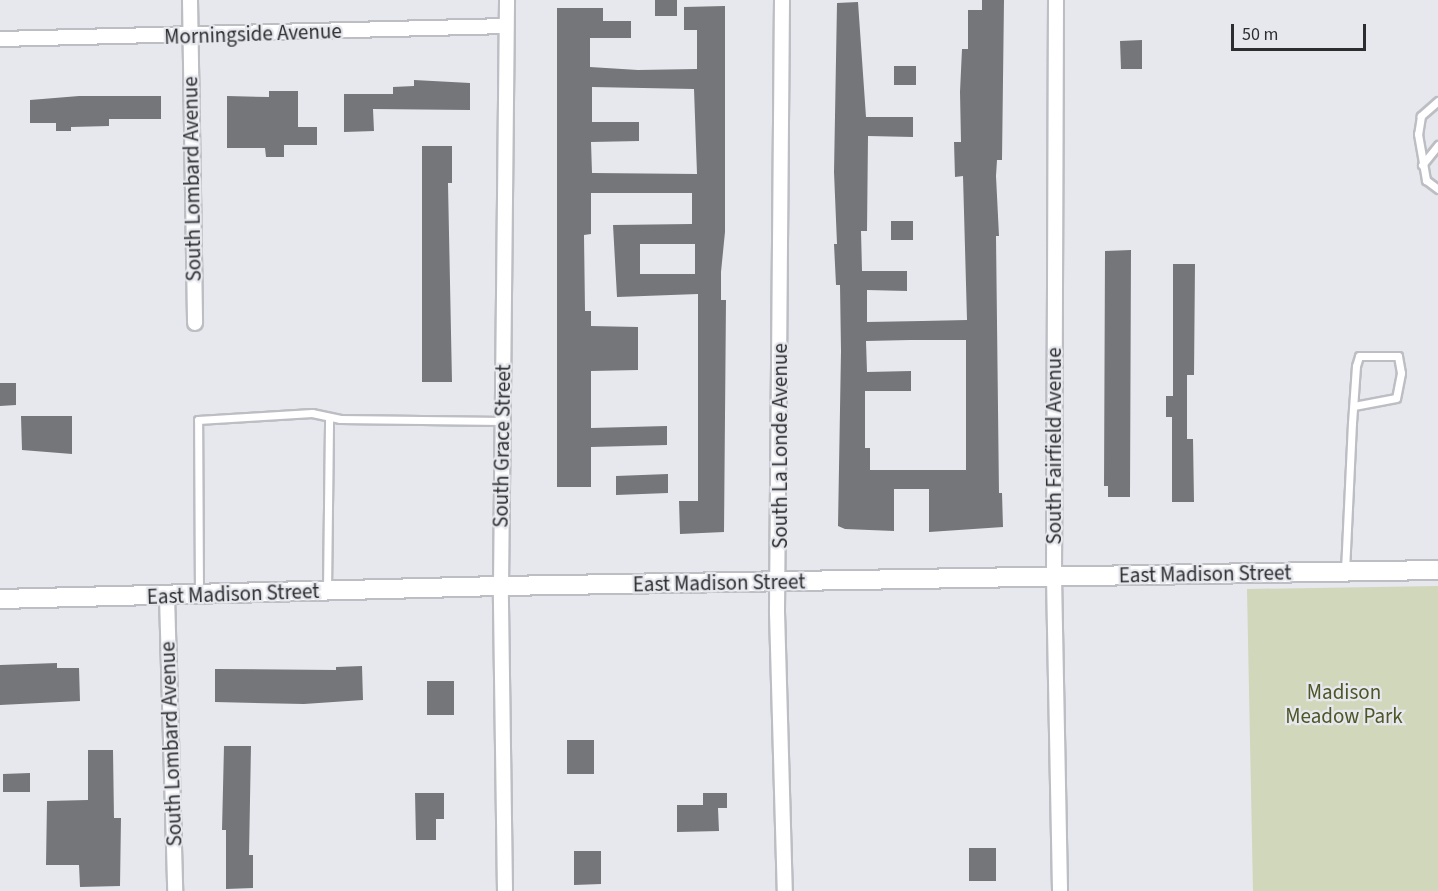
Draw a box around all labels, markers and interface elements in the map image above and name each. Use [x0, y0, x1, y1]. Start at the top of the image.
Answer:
scale bar [1234, 12, 1369, 50]
street label: Morningside Avenue [164, 18, 342, 50]
text: 50 m [1242, 22, 1278, 47]
street label: South Lombard Avenue [178, 76, 206, 282]
street label: South La Londe Avenue [767, 343, 793, 549]
street label: South Fairfield Avenue [1041, 347, 1067, 545]
street label: South Grace Street [488, 364, 516, 528]
street label: East Madison Street [1119, 560, 1291, 588]
street label: East Madison Street [633, 569, 805, 597]
street label: East Madison Street [146, 578, 320, 610]
street label: South Lombard Avenue [155, 641, 187, 847]
park label: Madison Meadow Park [1285, 679, 1403, 729]

